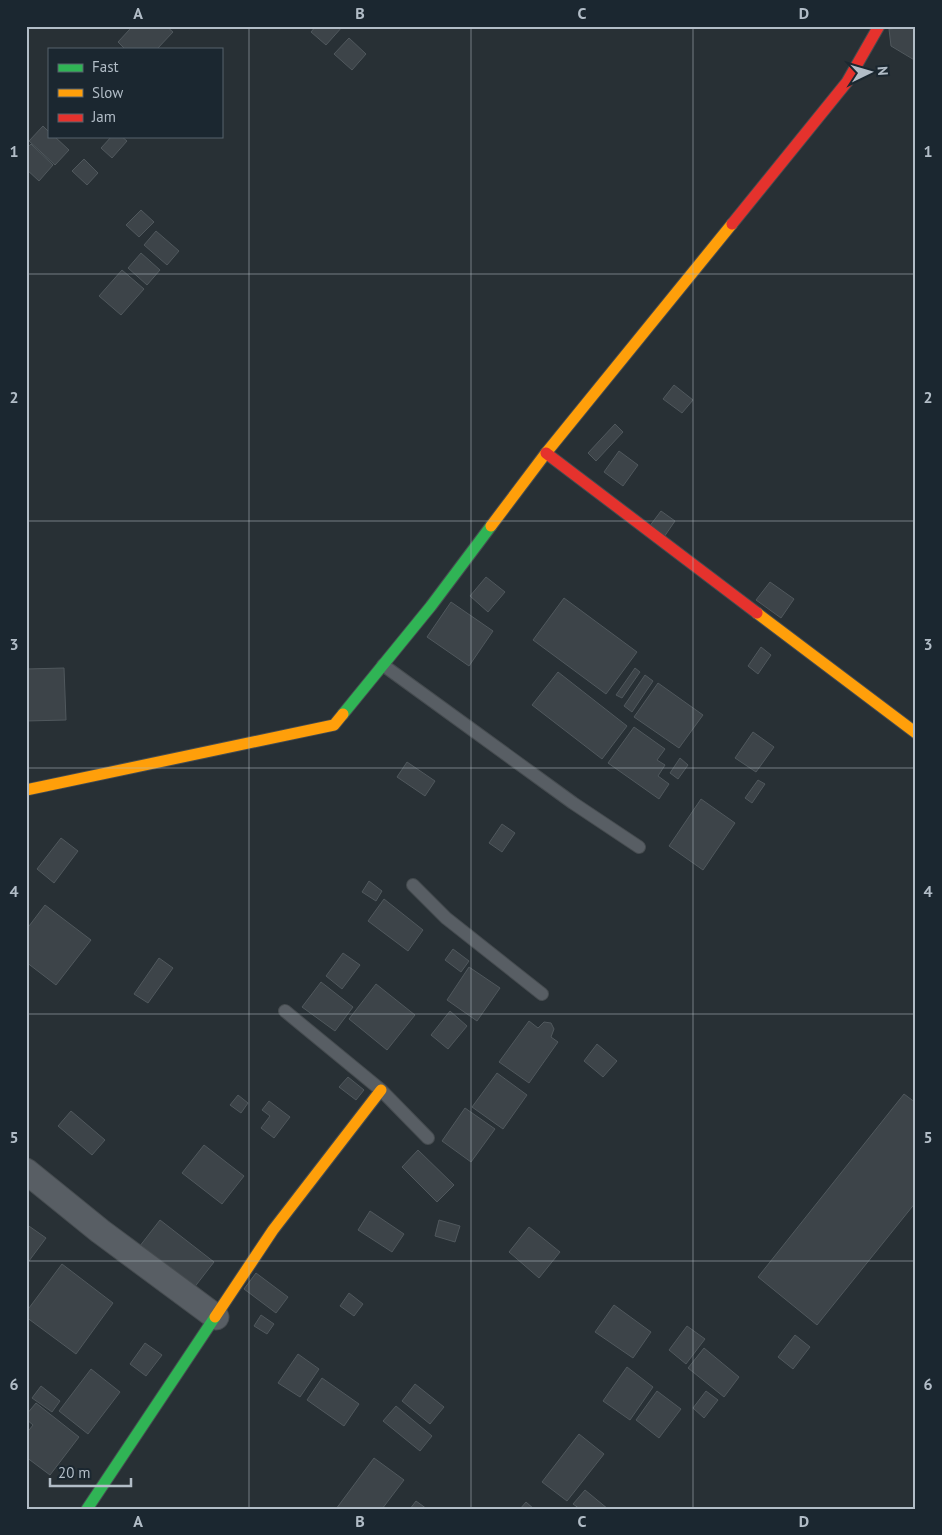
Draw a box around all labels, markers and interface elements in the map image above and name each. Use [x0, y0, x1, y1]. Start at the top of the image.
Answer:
text: A [133, 3, 143, 23]
text: B [355, 3, 365, 23]
text: C [578, 3, 587, 23]
text: D [799, 3, 809, 23]
legend [48, 48, 222, 138]
north arrow [844, 48, 894, 98]
text: Fast [92, 57, 119, 76]
text: N [874, 65, 892, 76]
text: Slow [92, 83, 123, 102]
text: Jam [91, 107, 116, 126]
text: 1 [9, 141, 19, 161]
text: 1 [923, 141, 933, 161]
text: 2 [9, 387, 19, 407]
text: 2 [923, 387, 933, 407]
text: 3 [9, 634, 19, 654]
text: 3 [923, 634, 933, 654]
text: 4 [9, 881, 19, 901]
text: 4 [923, 881, 933, 901]
text: 5 [9, 1127, 19, 1147]
text: 5 [923, 1127, 933, 1147]
text: 6 [9, 1374, 19, 1394]
text: 6 [923, 1374, 933, 1394]
scale bar [50, 1455, 131, 1487]
text: 20 m [58, 1463, 91, 1482]
text: A [133, 1511, 143, 1531]
text: B [355, 1511, 365, 1531]
text: C [578, 1511, 587, 1531]
text: D [799, 1511, 809, 1531]

